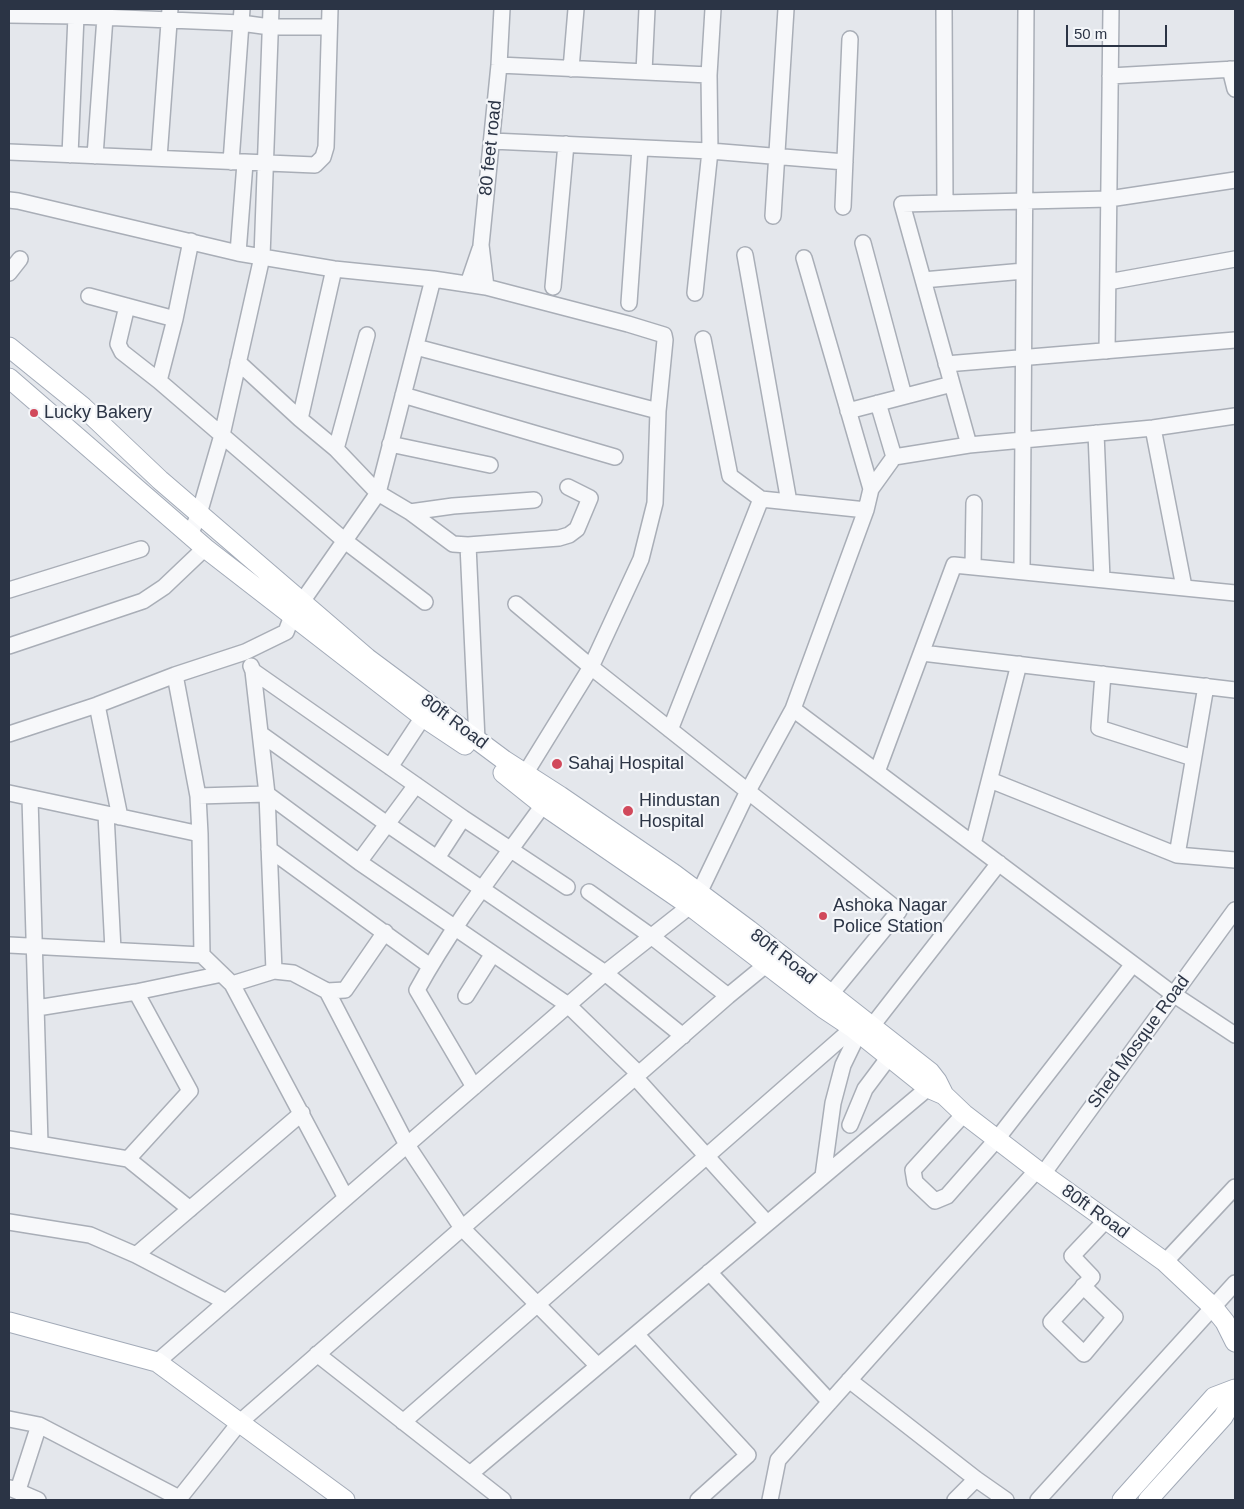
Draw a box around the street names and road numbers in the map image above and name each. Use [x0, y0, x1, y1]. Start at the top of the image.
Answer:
street label: 80 feet road [475, 99, 507, 197]
street label: 80ft Road [416, 690, 492, 754]
street label: 80ft Road [746, 924, 820, 990]
street label: Shed Mosque Road [1084, 971, 1194, 1113]
street label: 80ft Road [1057, 1180, 1133, 1244]

